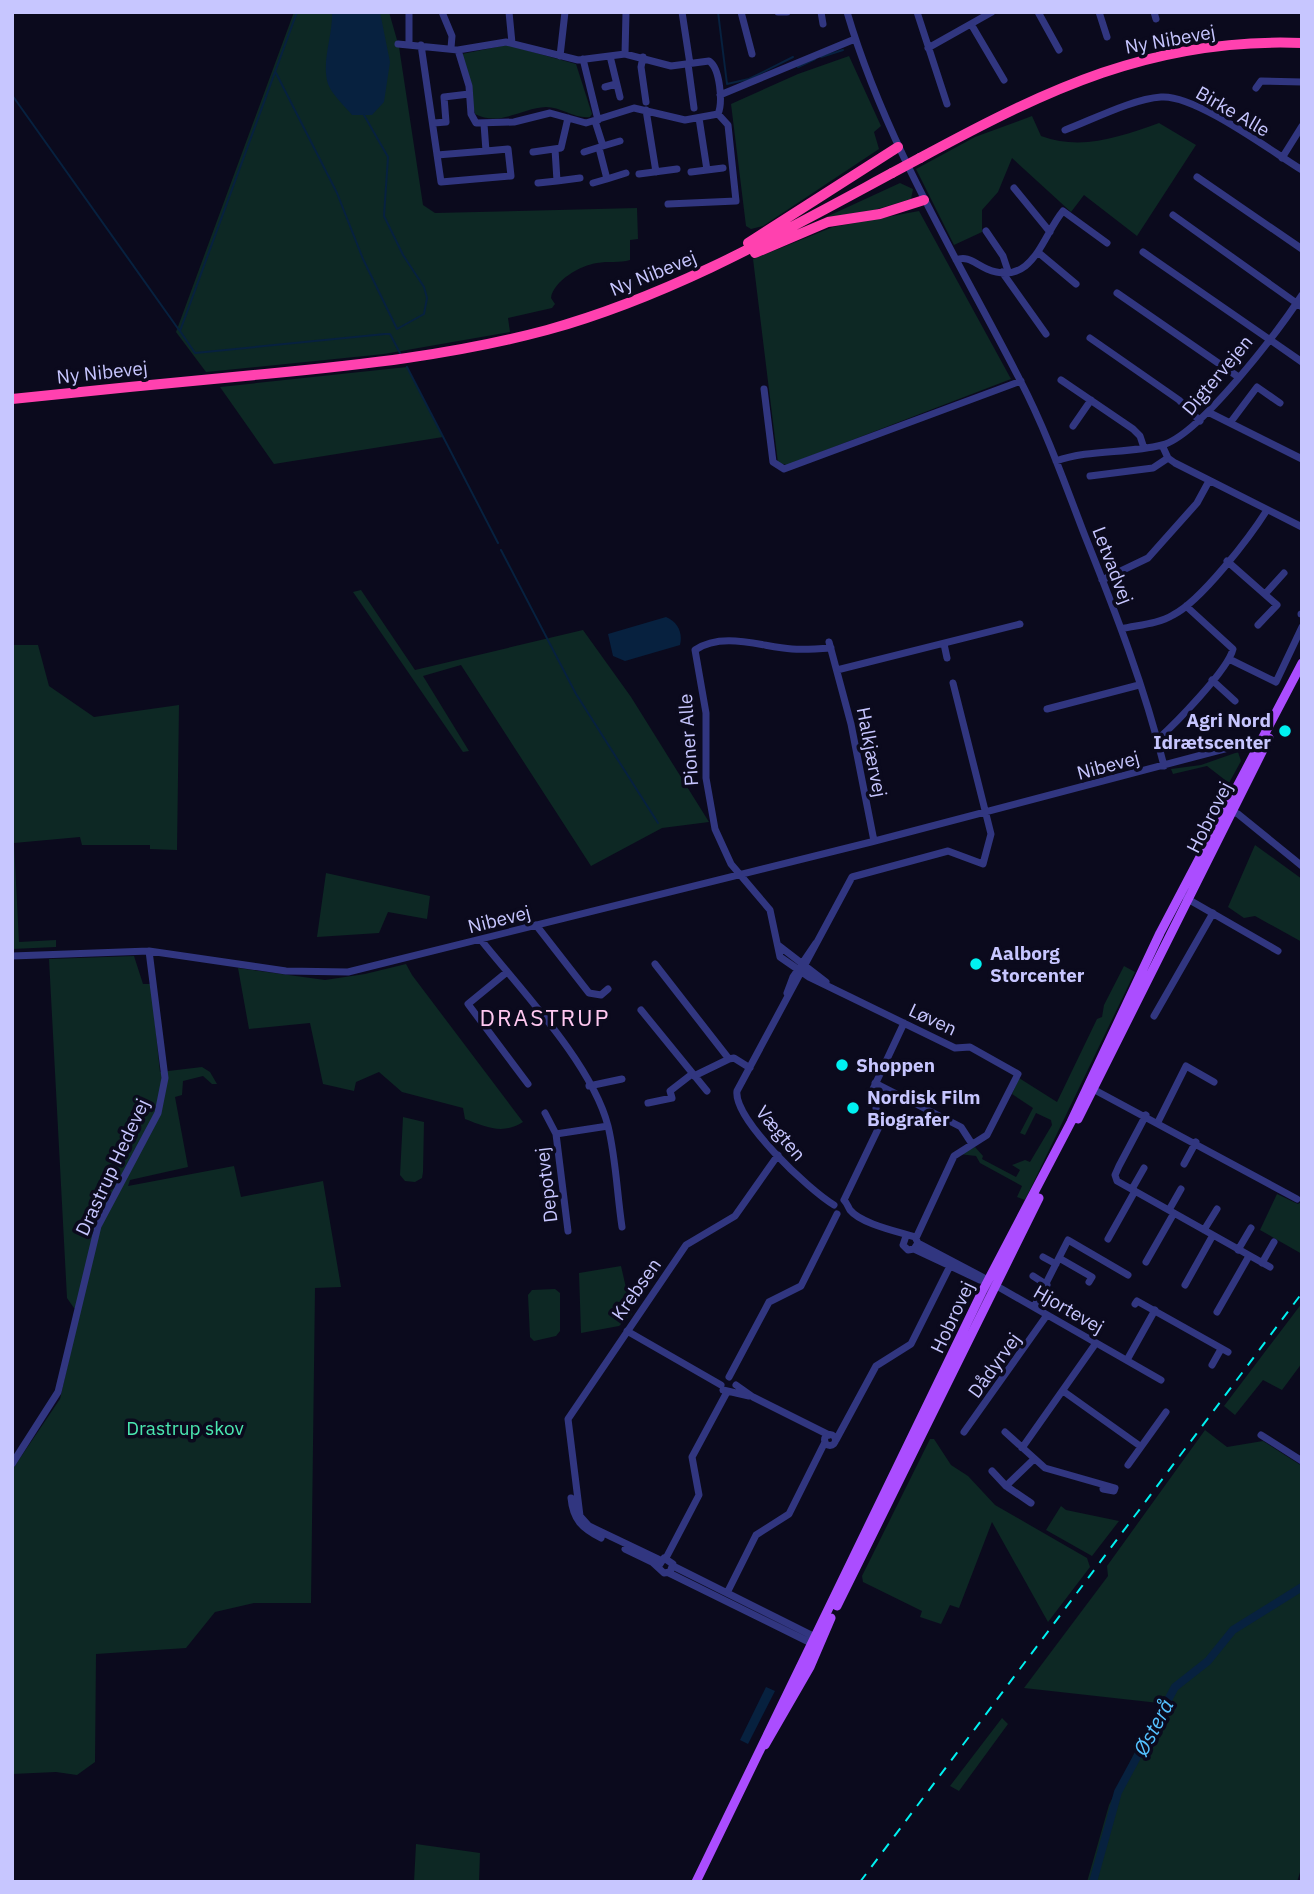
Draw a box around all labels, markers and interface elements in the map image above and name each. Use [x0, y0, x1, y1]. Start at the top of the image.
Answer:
street label: Ny Nibevej [1123, 19, 1217, 59]
street label: Birke Alle [1192, 80, 1274, 142]
street label: Ny Nibevej [606, 245, 700, 301]
street label: Digtervejen [1177, 330, 1257, 420]
street label: Ny Nibevej [55, 355, 149, 389]
street label: Letvadvej [1087, 523, 1139, 607]
street label: Pioner Alle [673, 693, 703, 787]
street label: Halkjærvej [851, 705, 893, 799]
place label: Agri Nord Idrætscenter [1153, 708, 1271, 754]
marker: Agri Nord Idrætscenter [1277, 723, 1293, 739]
street label: Nibevej [1074, 745, 1142, 785]
street label: Hobrovej [1181, 777, 1237, 857]
street label: Nibevej [465, 900, 533, 938]
place label: Aalborg Storcenter [990, 941, 1085, 987]
marker: Aalborg Storcenter [968, 956, 984, 972]
street label: Løven [905, 997, 961, 1041]
district label: DRASTRUP [479, 1002, 611, 1032]
place label: Shoppen [856, 1053, 935, 1077]
marker: Shoppen [834, 1057, 850, 1073]
place label: Nordisk Film Biografer [867, 1085, 980, 1131]
street label: Drastrup Hedevej [70, 1095, 154, 1239]
street label: Vægten [751, 1100, 811, 1166]
marker: Nordisk Film Biografer [845, 1100, 861, 1116]
street label: Depotvej [529, 1146, 563, 1224]
street label: Krebsen [606, 1253, 666, 1325]
street label: Hobrovej [925, 1277, 979, 1357]
street label: Hjortevej [1030, 1279, 1108, 1339]
street label: Dådyrvej [962, 1328, 1026, 1402]
park label: Drastrup skov [126, 1416, 244, 1440]
water label: Østerå [1126, 1694, 1180, 1760]

